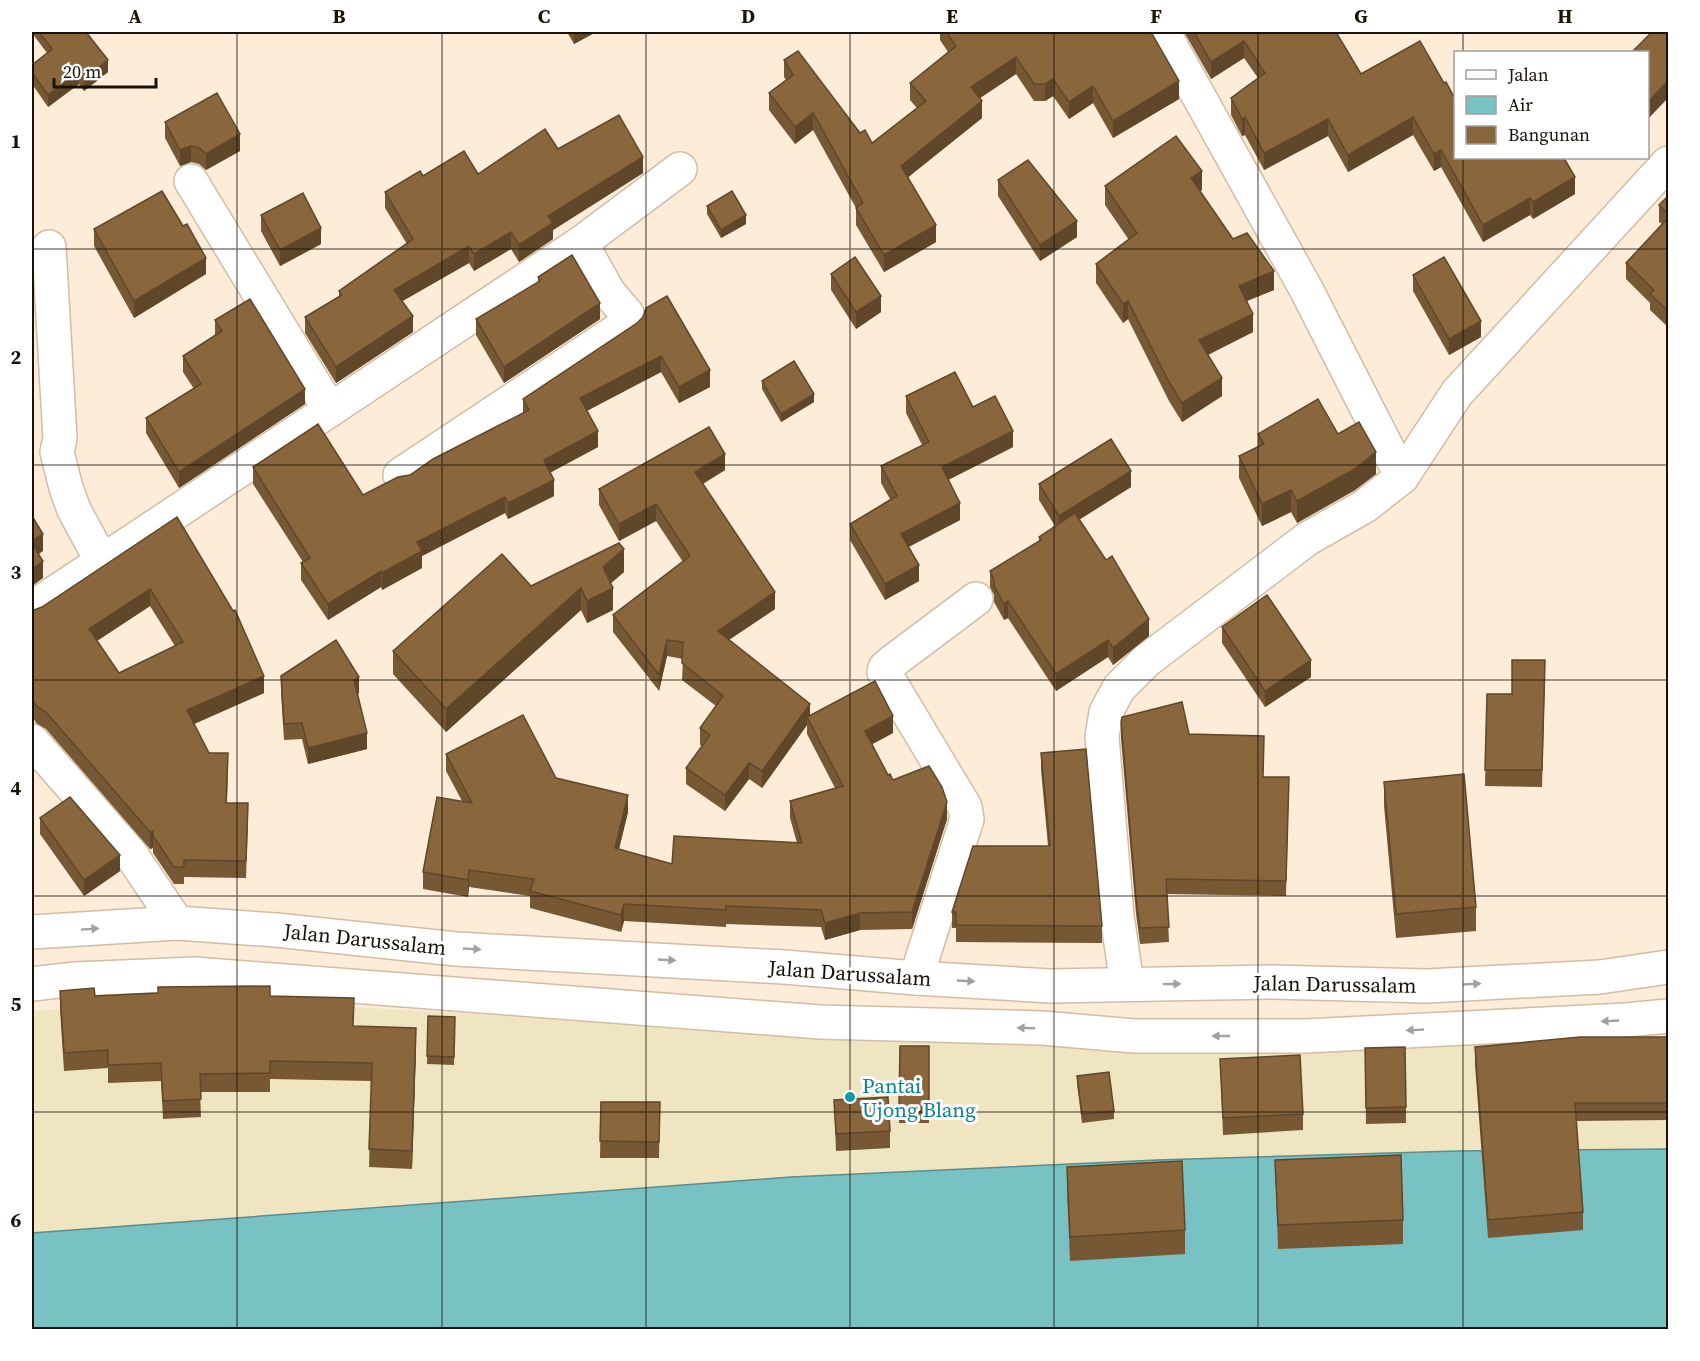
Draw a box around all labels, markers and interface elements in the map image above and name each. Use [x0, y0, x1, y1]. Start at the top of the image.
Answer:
text: A [128, 2, 142, 30]
text: B [332, 2, 346, 30]
text: C [538, 2, 550, 30]
text: D [741, 2, 755, 30]
text: E [946, 2, 958, 30]
text: F [1150, 2, 1162, 30]
text: G [1354, 2, 1368, 30]
text: H [1557, 2, 1573, 30]
scale bar [54, 51, 156, 89]
legend [1454, 51, 1649, 159]
text: 20 m [63, 59, 101, 84]
text: Jalan [1507, 62, 1549, 87]
text: Air [1508, 92, 1533, 117]
text: Bangunan [1508, 122, 1590, 147]
text: 1 [11, 127, 21, 155]
text: 2 [11, 343, 22, 371]
text: 3 [11, 558, 22, 586]
text: 4 [11, 774, 22, 802]
street label: Jalan Darussalam [281, 916, 448, 962]
one-way arrow [80, 924, 99, 933]
one-way arrow [463, 945, 482, 954]
street label: Jalan Darussalam [767, 953, 933, 993]
one-way arrow [658, 956, 677, 965]
street label: Jalan Darussalam [1252, 968, 1417, 1000]
one-way arrow [957, 977, 976, 986]
one-way arrow [1162, 979, 1181, 988]
one-way arrow [1462, 979, 1481, 988]
text: 5 [11, 990, 22, 1018]
one-way arrow [1601, 1017, 1620, 1026]
one-way arrow [1016, 1023, 1035, 1032]
one-way arrow [1406, 1026, 1425, 1035]
one-way arrow [1211, 1031, 1230, 1041]
place label: Pantai Ujong Blang [862, 1071, 976, 1124]
marker: Pantai Ujong Blang [843, 1090, 857, 1104]
text: 6 [11, 1206, 22, 1234]

